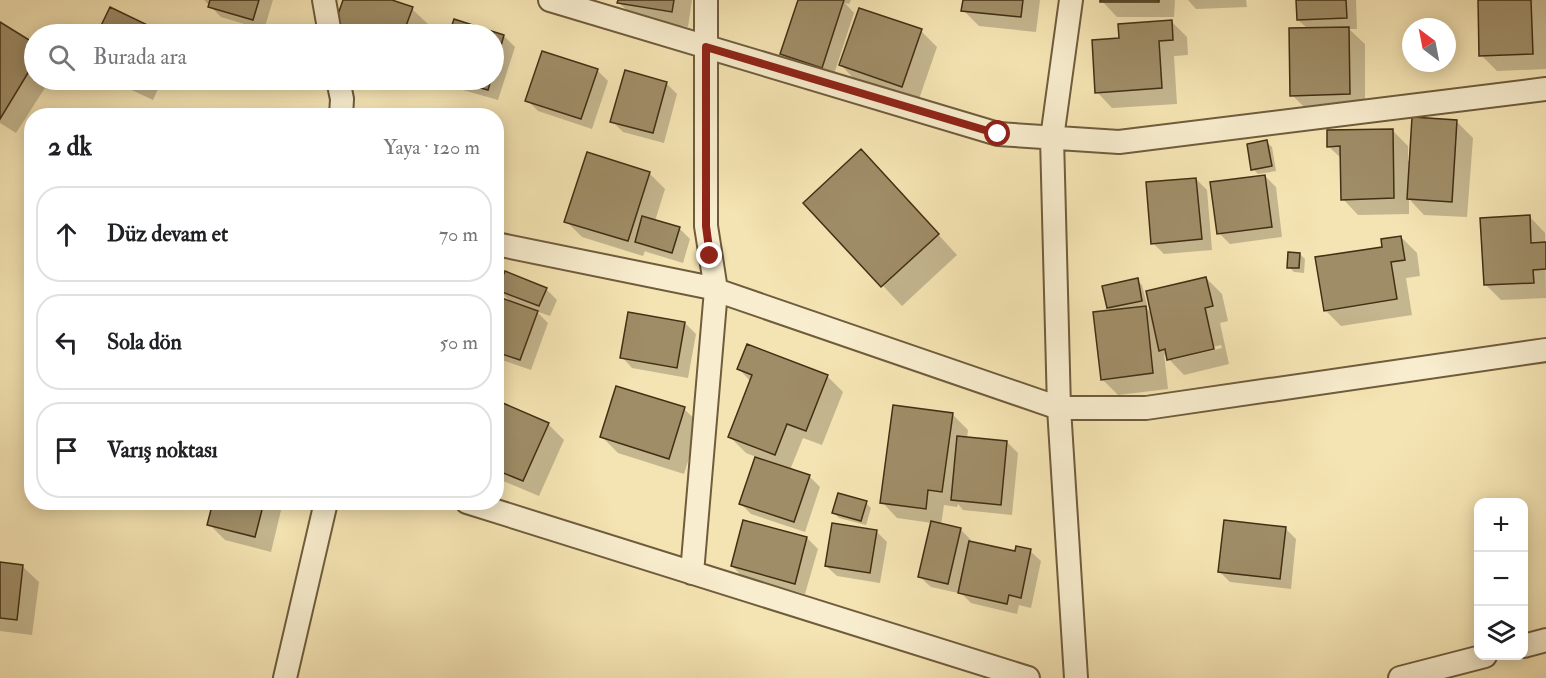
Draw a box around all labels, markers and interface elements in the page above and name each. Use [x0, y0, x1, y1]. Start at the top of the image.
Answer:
north arrow [1402, 18, 1456, 72]
search box [24, 24, 504, 90]
icon: search [45, 41, 78, 74]
text: Burada ara [93, 43, 187, 71]
route start [984, 120, 1010, 146]
text: 2 dk [48, 131, 92, 163]
text: Yaya · 120 m [383, 135, 480, 160]
icon: ahead [50, 218, 83, 251]
text: Düz devam et [107, 220, 228, 248]
text: 70 m [439, 222, 478, 247]
route end [696, 242, 722, 268]
icon: left [50, 326, 83, 359]
text: Sola dön [107, 328, 182, 356]
text: 50 m [439, 330, 478, 355]
icon: arrive [50, 434, 83, 467]
text: Varış noktası [107, 436, 218, 464]
map controls [1474, 498, 1528, 660]
button: + [1474, 498, 1528, 552]
button: − [1474, 552, 1528, 606]
button: layers [1474, 606, 1528, 660]

